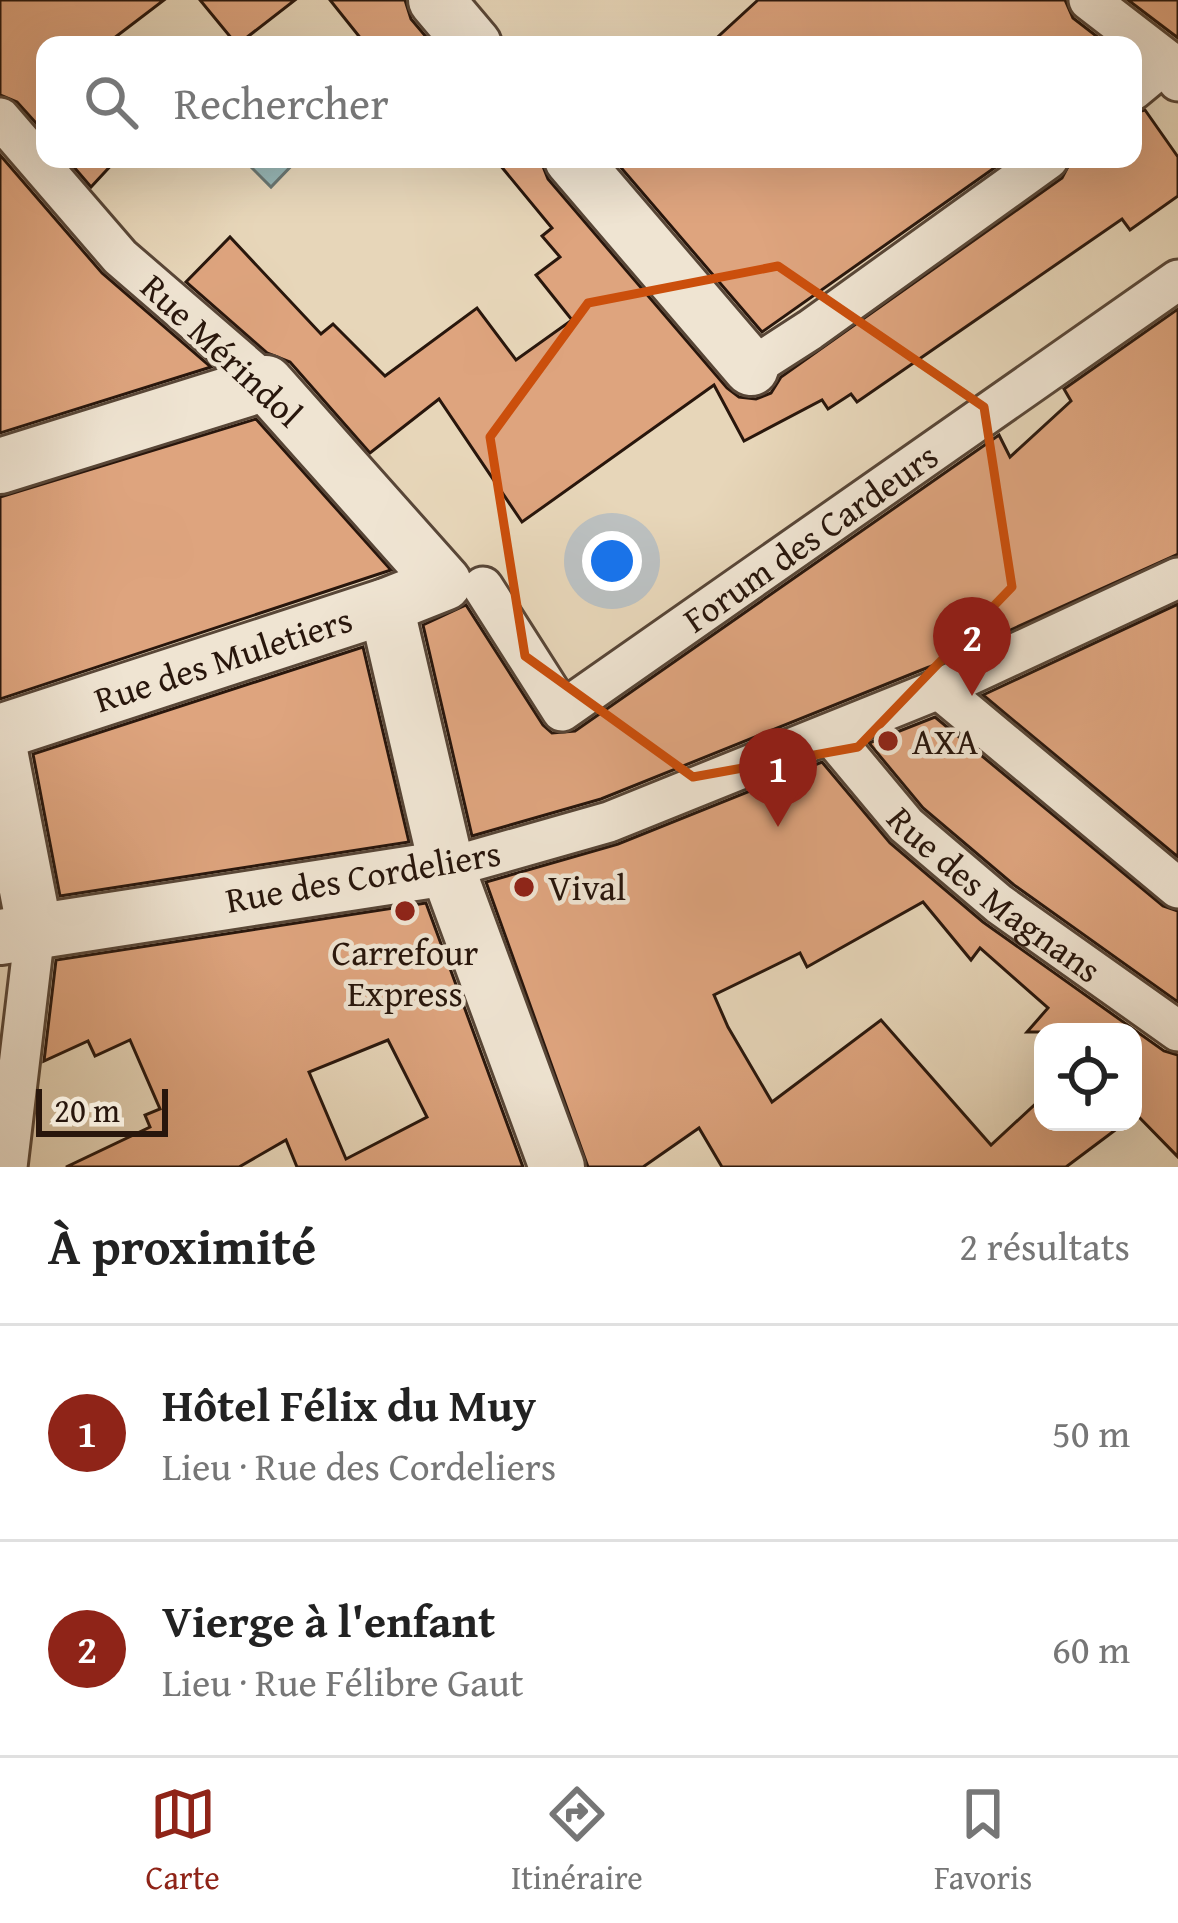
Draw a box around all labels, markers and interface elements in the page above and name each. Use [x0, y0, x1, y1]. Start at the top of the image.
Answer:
search box [36, 36, 1142, 168]
icon: search [78, 69, 144, 135]
text: Rechercher [174, 70, 389, 135]
street label: Rue Mérindol [130, 261, 315, 439]
street label: Forum des Cardeurs [672, 429, 948, 645]
your location [582, 531, 642, 591]
street label: Rue des Muletiers [87, 592, 359, 725]
pin: 2 [933, 597, 1011, 696]
place label: AXA [912, 714, 978, 767]
pin: 1 [739, 728, 817, 827]
marker: AXA [875, 728, 901, 754]
street label: Rue des Magnans [875, 794, 1113, 995]
street label: Rue des Cordeliers [221, 825, 504, 926]
place label: Vival [548, 860, 626, 913]
marker: Vival [511, 874, 537, 900]
marker: Carrefour Express [392, 898, 418, 924]
place label: Carrefour Express [332, 925, 479, 1019]
map controls [1034, 1023, 1142, 1131]
button: locate [1034, 1023, 1142, 1131]
scale bar [36, 1083, 168, 1136]
text: 20 m [54, 1086, 120, 1134]
text: À proximité [48, 1208, 316, 1283]
text: 2 résultats [959, 1217, 1130, 1274]
text: Hôtel Félix du Muy [162, 1372, 536, 1437]
text: 1 [77, 1404, 97, 1461]
text: 50 m [1052, 1404, 1130, 1461]
text: Lieu · Rue des Cordeliers [162, 1437, 556, 1494]
text: Vierge à l'enfant [162, 1588, 495, 1653]
text: 2 [77, 1620, 97, 1677]
text: 60 m [1052, 1620, 1130, 1677]
text: Lieu · Rue Félibre Gaut [162, 1653, 524, 1710]
tab: Carte [146, 1781, 220, 1901]
tab: Itinéraire [511, 1781, 643, 1901]
tab: Favoris [934, 1781, 1032, 1901]

